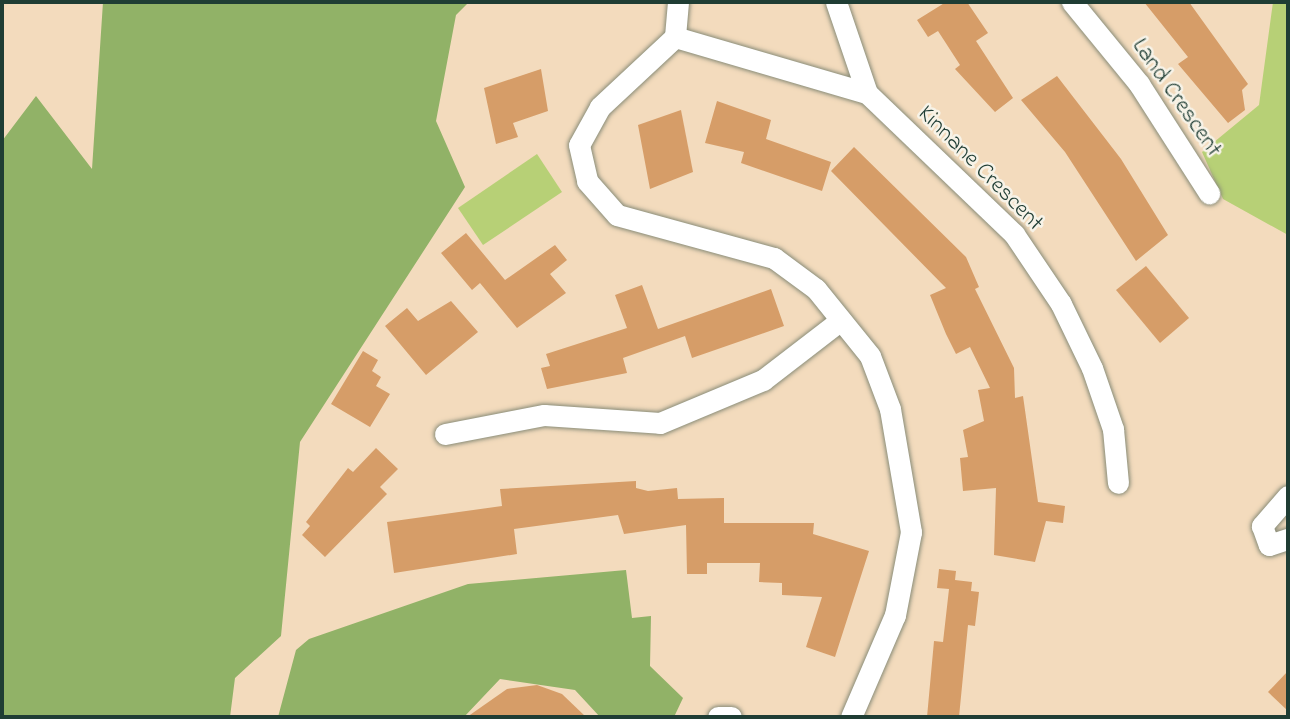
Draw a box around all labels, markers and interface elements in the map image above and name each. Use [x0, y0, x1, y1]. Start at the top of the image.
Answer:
street label: Land Crescent [1125, 33, 1227, 163]
street label: Kinnane Crescent [911, 100, 1049, 238]

